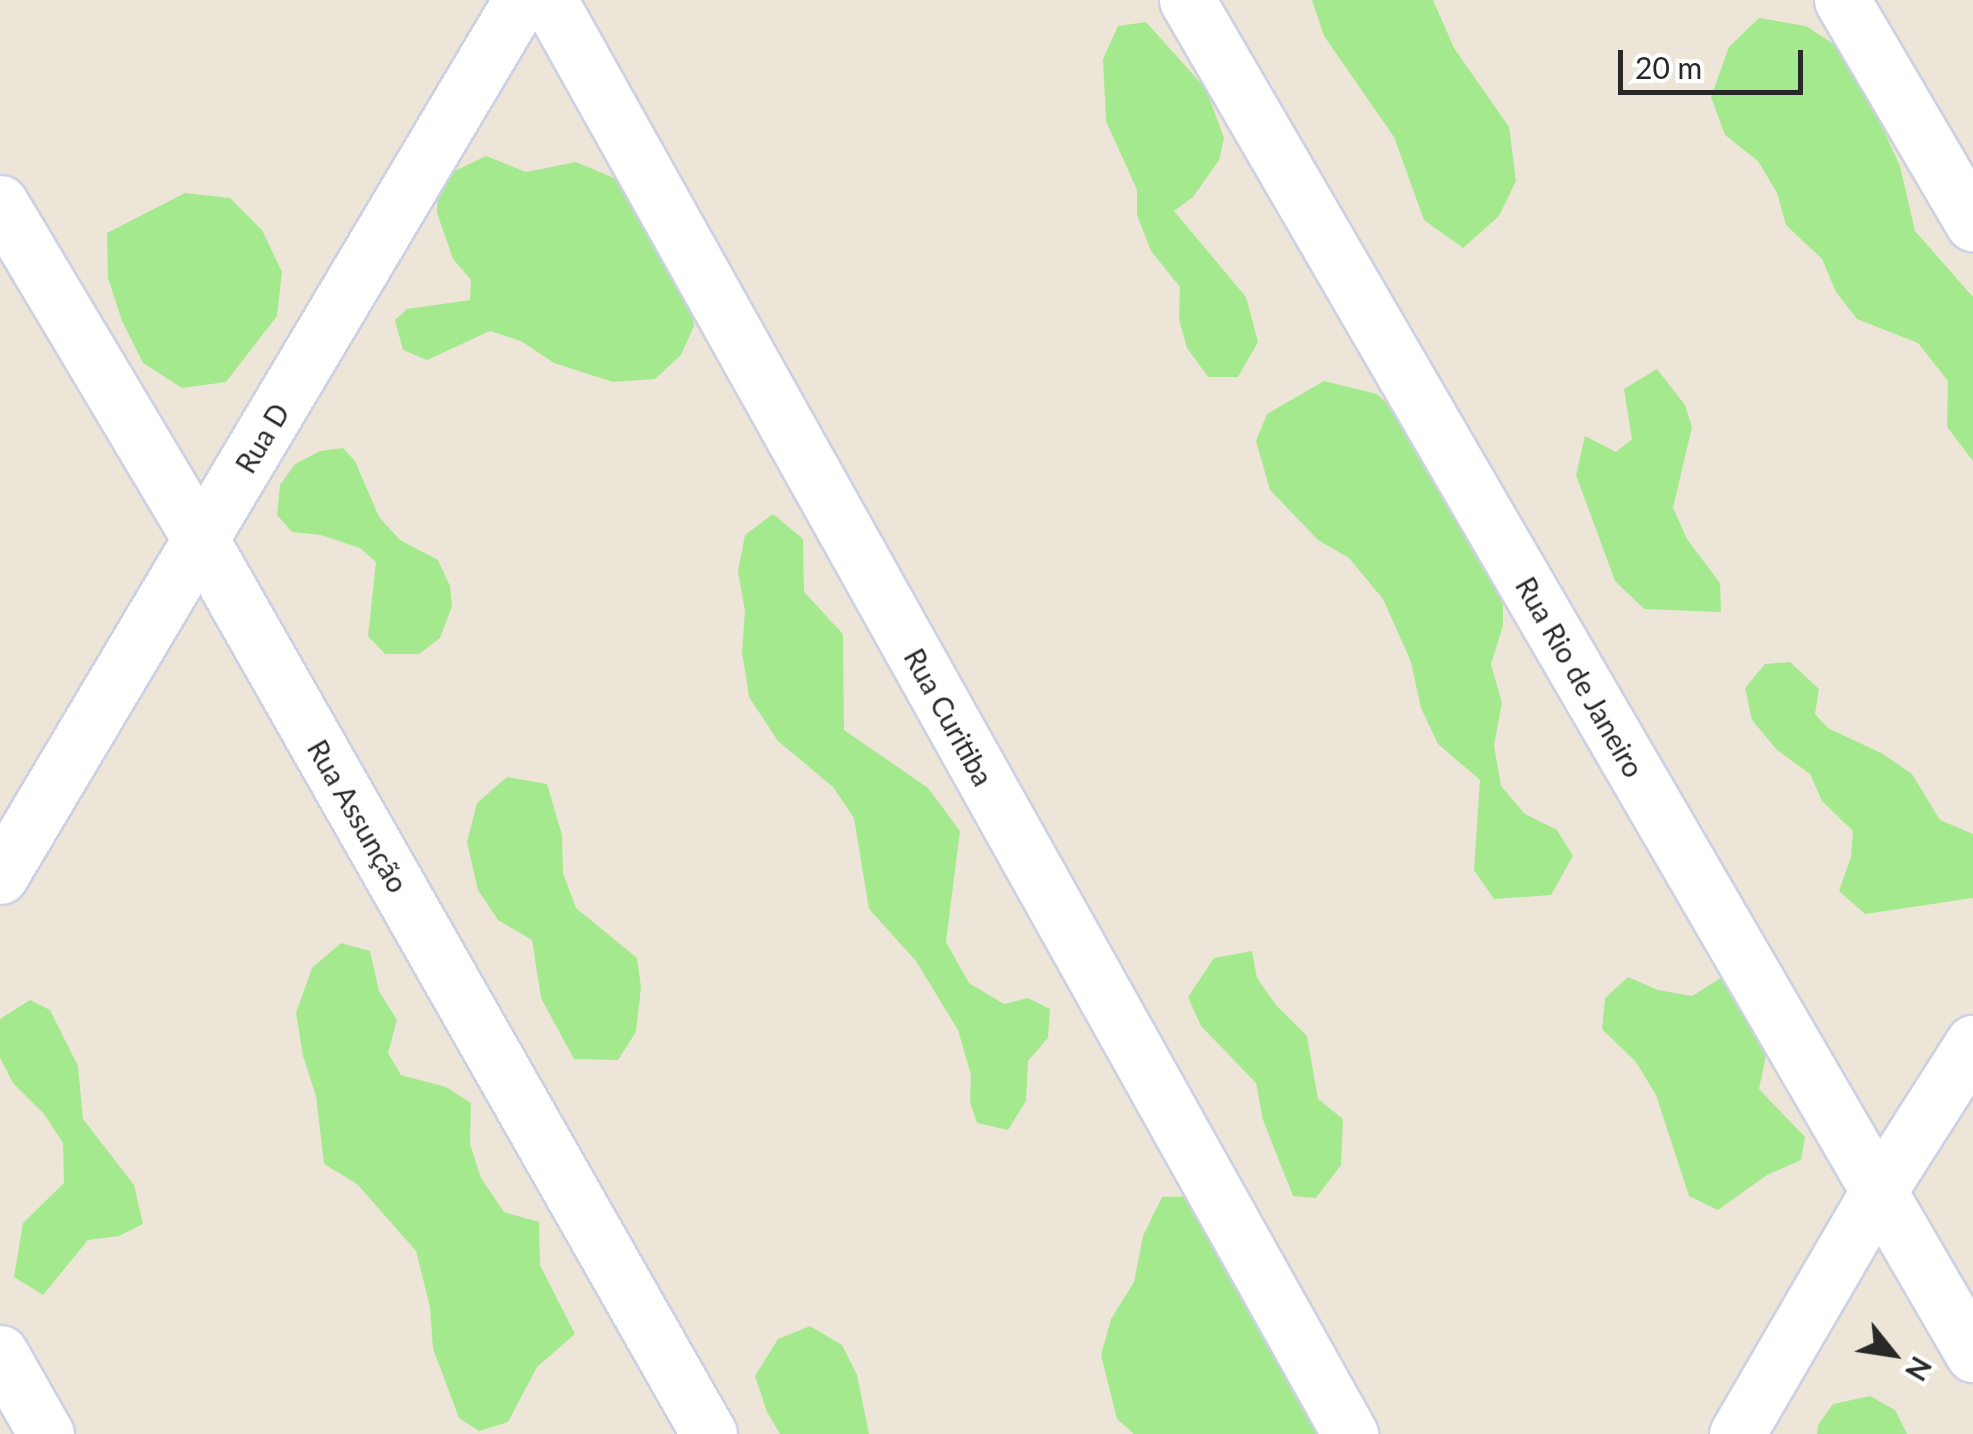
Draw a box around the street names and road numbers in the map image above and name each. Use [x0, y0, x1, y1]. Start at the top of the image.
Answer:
street label: Rua D [228, 397, 296, 479]
street label: Rua Rio de Janeiro [1509, 571, 1651, 783]
street label: Rua Curitiba [898, 643, 1000, 791]
street label: Rua Assunção [301, 733, 415, 899]

